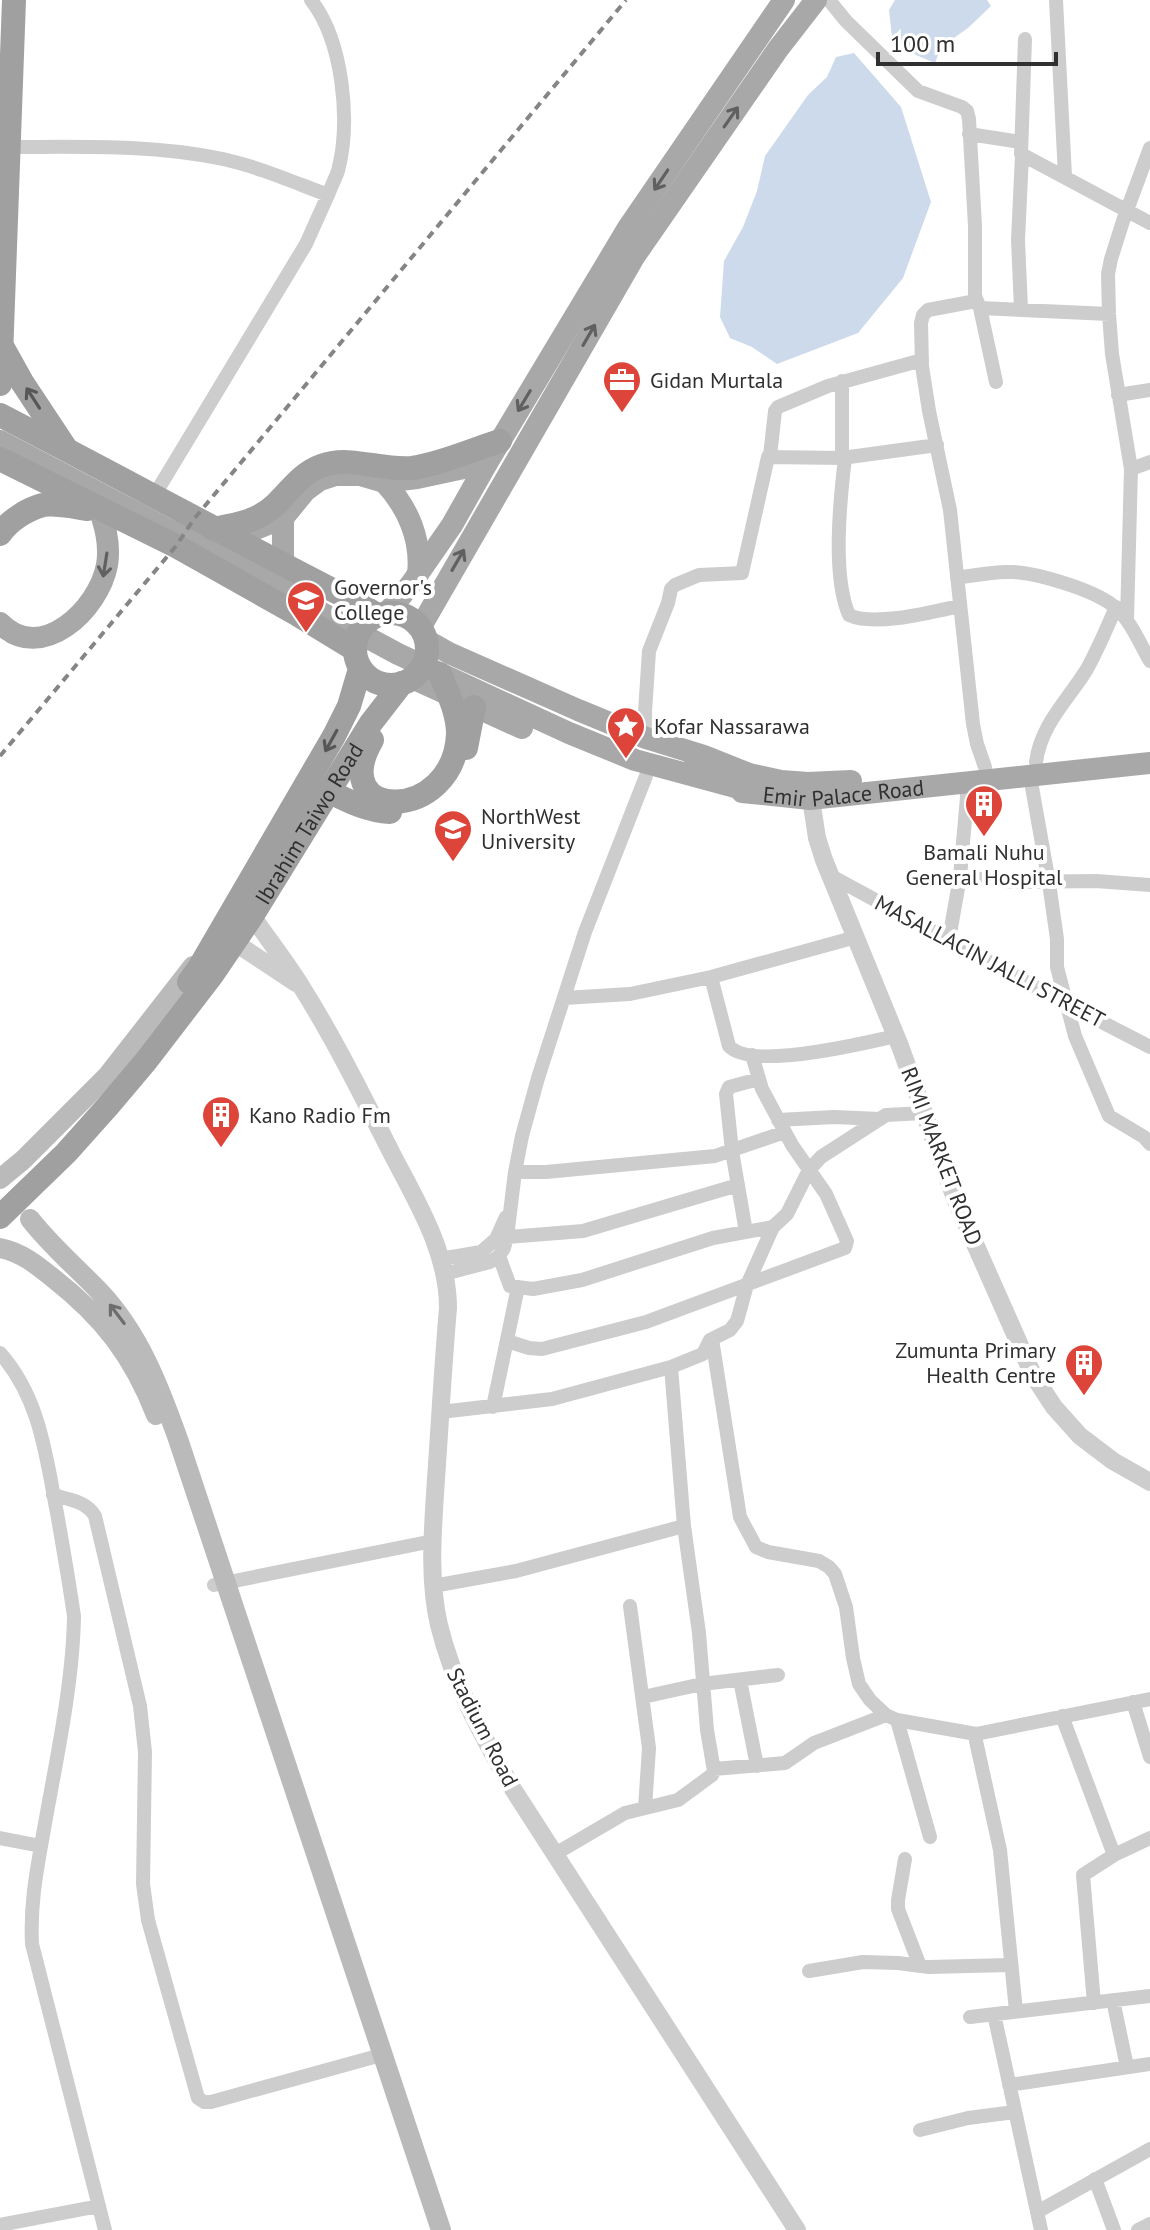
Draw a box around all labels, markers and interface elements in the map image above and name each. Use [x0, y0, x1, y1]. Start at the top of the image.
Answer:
scale bar [878, 16, 1056, 66]
text: 100 m [890, 28, 955, 59]
one-way arrow [723, 107, 739, 129]
one-way arrow [653, 169, 669, 191]
one-way arrow [581, 324, 597, 347]
office icon: Gidan Murtala [601, 359, 643, 414]
place label: Gidan Murtala [650, 366, 783, 394]
one-way arrow [24, 387, 41, 409]
one-way arrow [516, 389, 532, 412]
one-way arrow [450, 549, 466, 572]
one-way arrow [97, 551, 112, 577]
place label: Governor's College [334, 573, 432, 626]
school or university icon: Governor's College [285, 579, 327, 634]
place icon: Kofar Nassarawa [605, 705, 647, 760]
place label: Kofar Nassarawa [654, 712, 810, 740]
one-way arrow [323, 729, 339, 752]
street label: Ibrahim Taiwo Road [249, 738, 369, 910]
street label: Emir Palace Road [762, 773, 925, 813]
building icon: Bamali Nuhu General Hospital [963, 783, 1005, 838]
place label: NorthWest University [481, 802, 581, 855]
school or university icon: NorthWest University [432, 808, 474, 863]
place label: Bamali Nuhu General Hospital [906, 838, 1063, 891]
street label: MASALLACIN JALLI STREET [870, 888, 1110, 1034]
street label: RIMI MARKET ROAD [895, 1063, 989, 1249]
building icon: Kano Radio Fm [200, 1094, 242, 1149]
place label: Kano Radio Fm [249, 1101, 391, 1129]
one-way arrow [108, 1303, 125, 1325]
place label: Zumunta Primary Health Centre [895, 1336, 1057, 1389]
building icon: Zumunta Primary Health Centre [1063, 1342, 1105, 1397]
street label: Stadium Road [441, 1663, 525, 1791]

